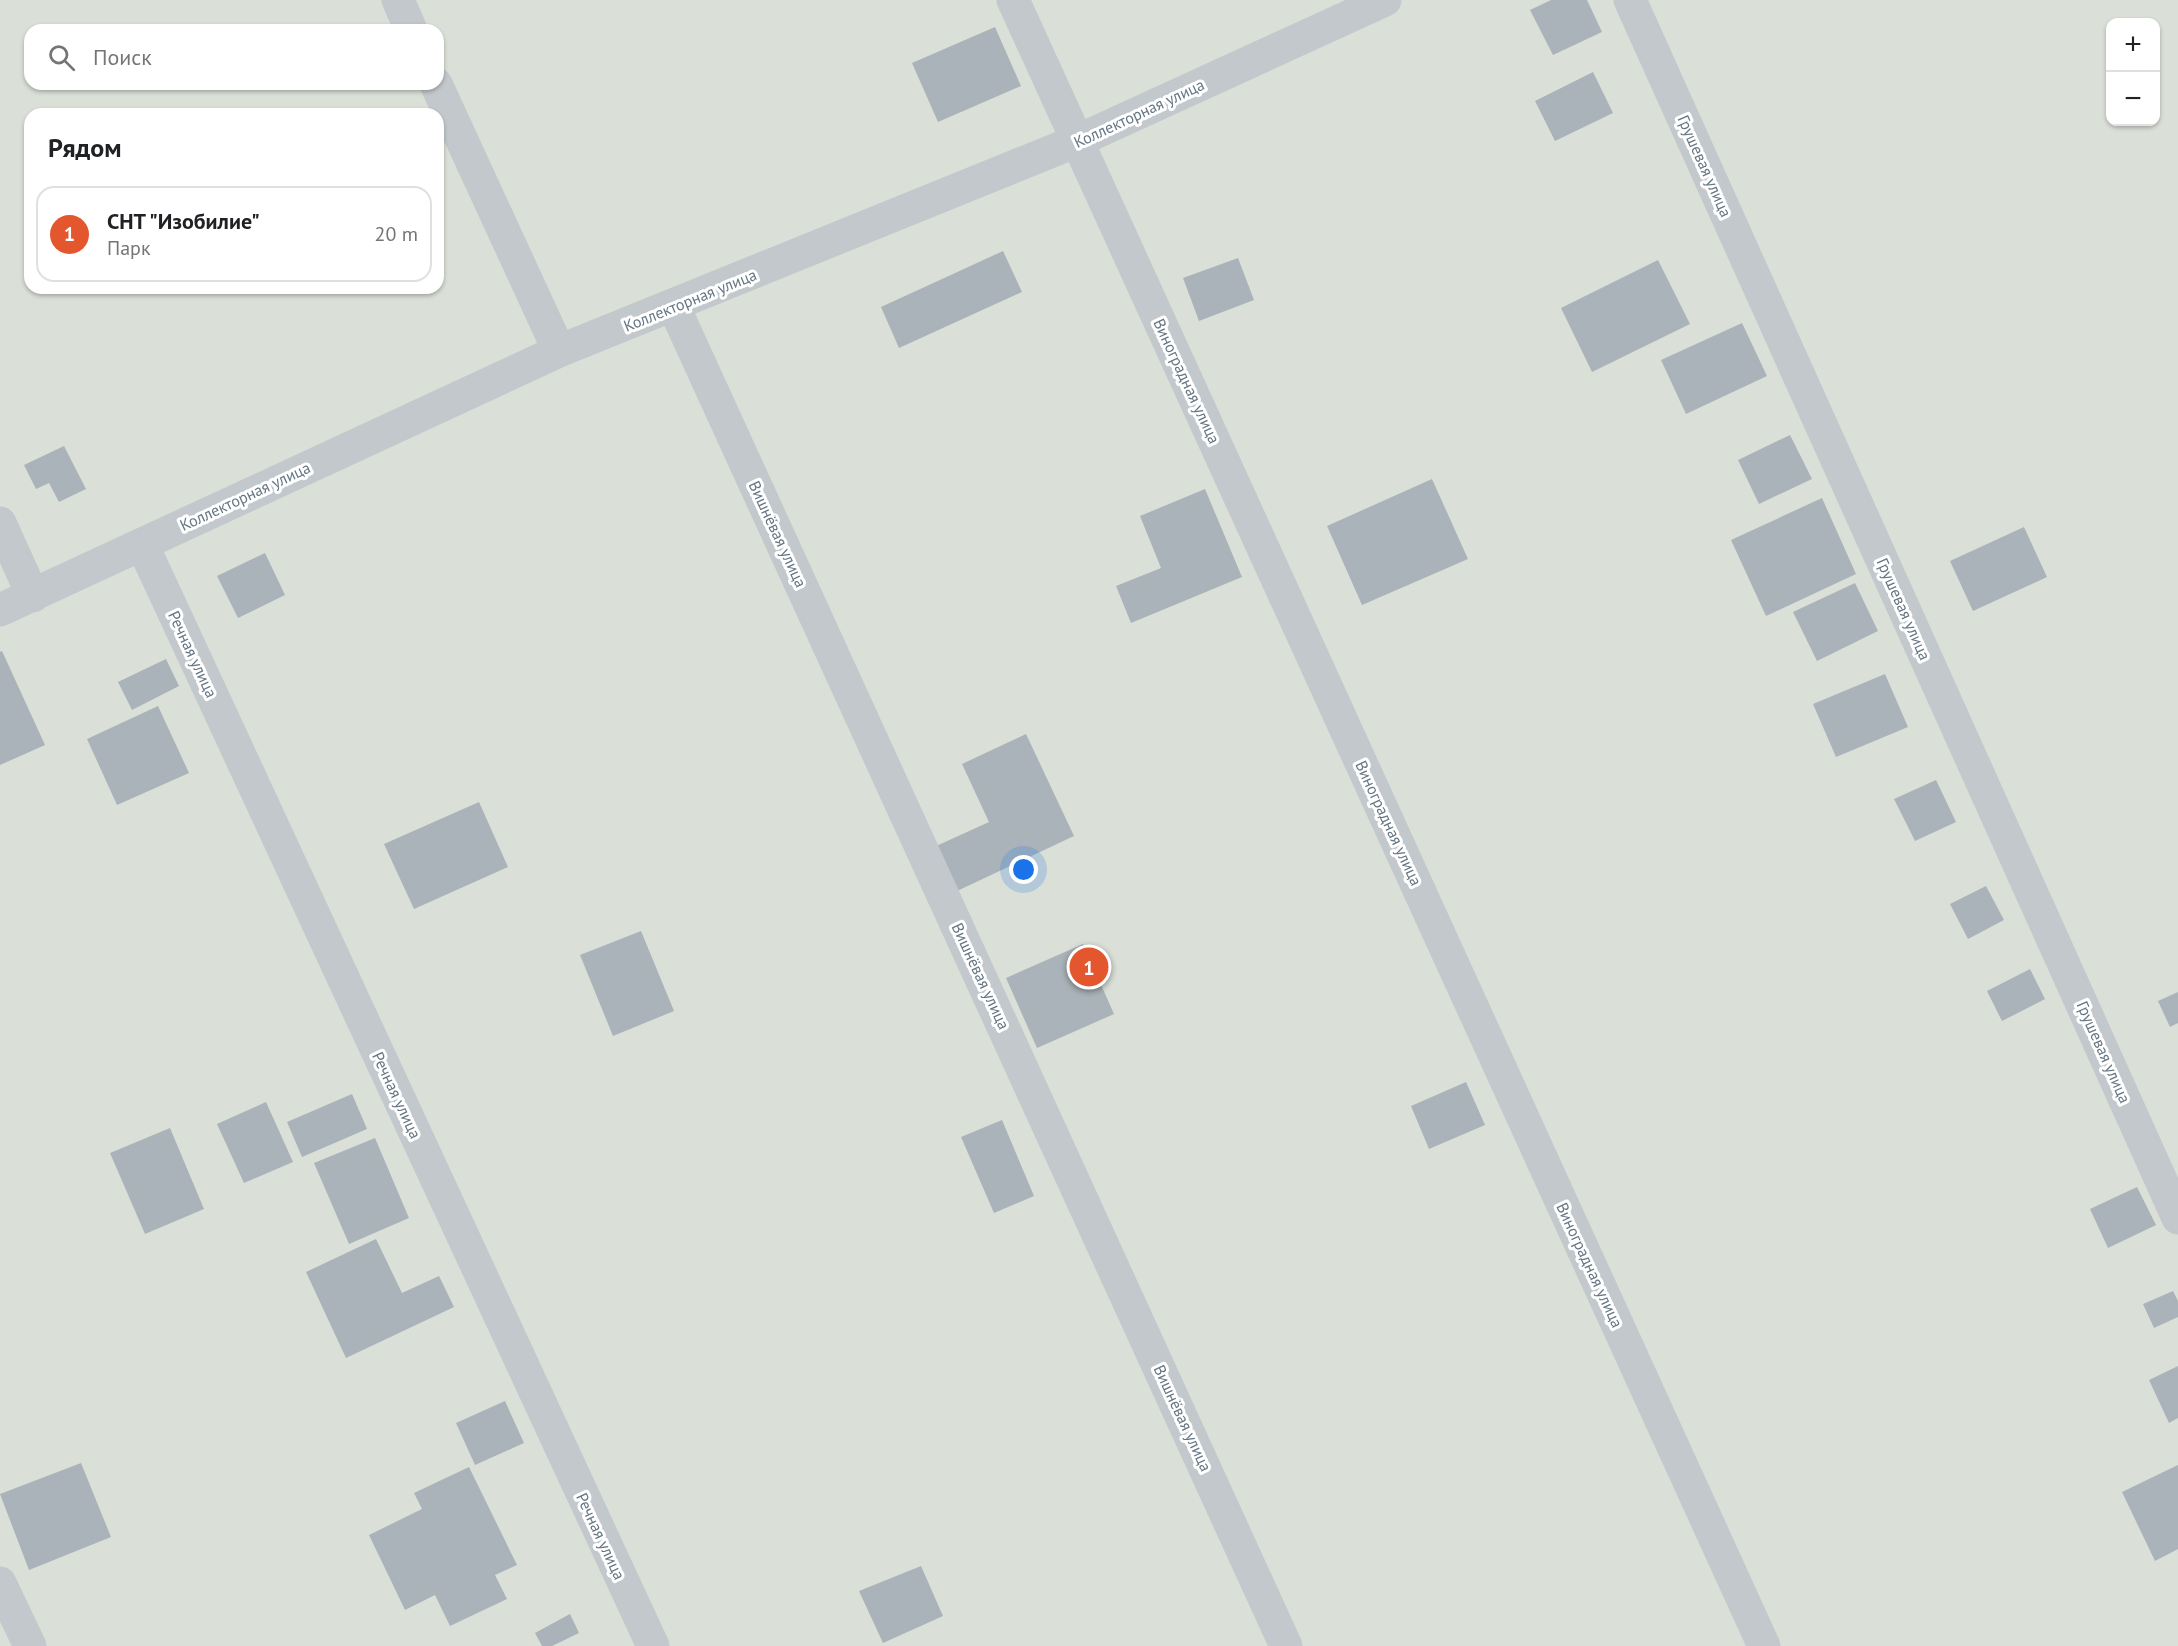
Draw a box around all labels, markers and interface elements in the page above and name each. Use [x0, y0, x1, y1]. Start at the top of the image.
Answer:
map controls [2106, 18, 2160, 126]
button: + [2106, 18, 2160, 72]
search box [24, 24, 444, 90]
icon: search [45, 41, 78, 74]
text: Поиск [93, 43, 152, 71]
button: − [2106, 72, 2160, 126]
street label: Коллекторная улица [1071, 74, 1207, 152]
street label: Грушевая улица [1674, 112, 1736, 220]
text: Рядом [48, 131, 122, 164]
text: СНТ "Изобилие" [107, 207, 260, 235]
text: 1 [64, 221, 75, 247]
text: 20 m [375, 221, 418, 247]
text: Парк [107, 235, 150, 261]
street label: Коллекторная улица [621, 264, 759, 336]
street label: Виноградная улица [1149, 315, 1225, 447]
street label: Коллекторная улица [177, 457, 313, 535]
street label: Вишнёвая улица [745, 478, 811, 590]
street label: Грушевая улица [1873, 555, 1935, 663]
street label: Речная улица [164, 607, 222, 701]
street label: Виноградная улица [1351, 757, 1427, 889]
your location [1009, 855, 1038, 884]
street label: Вишнёвая улица [948, 920, 1014, 1032]
pin: 1 [1070, 944, 1108, 990]
street label: Грушевая улица [2073, 998, 2135, 1106]
street label: Речная улица [368, 1048, 426, 1142]
street label: Виноградная улица [1552, 1199, 1628, 1331]
street label: Вишнёвая улица [1150, 1362, 1216, 1474]
street label: Речная улица [572, 1489, 630, 1583]

